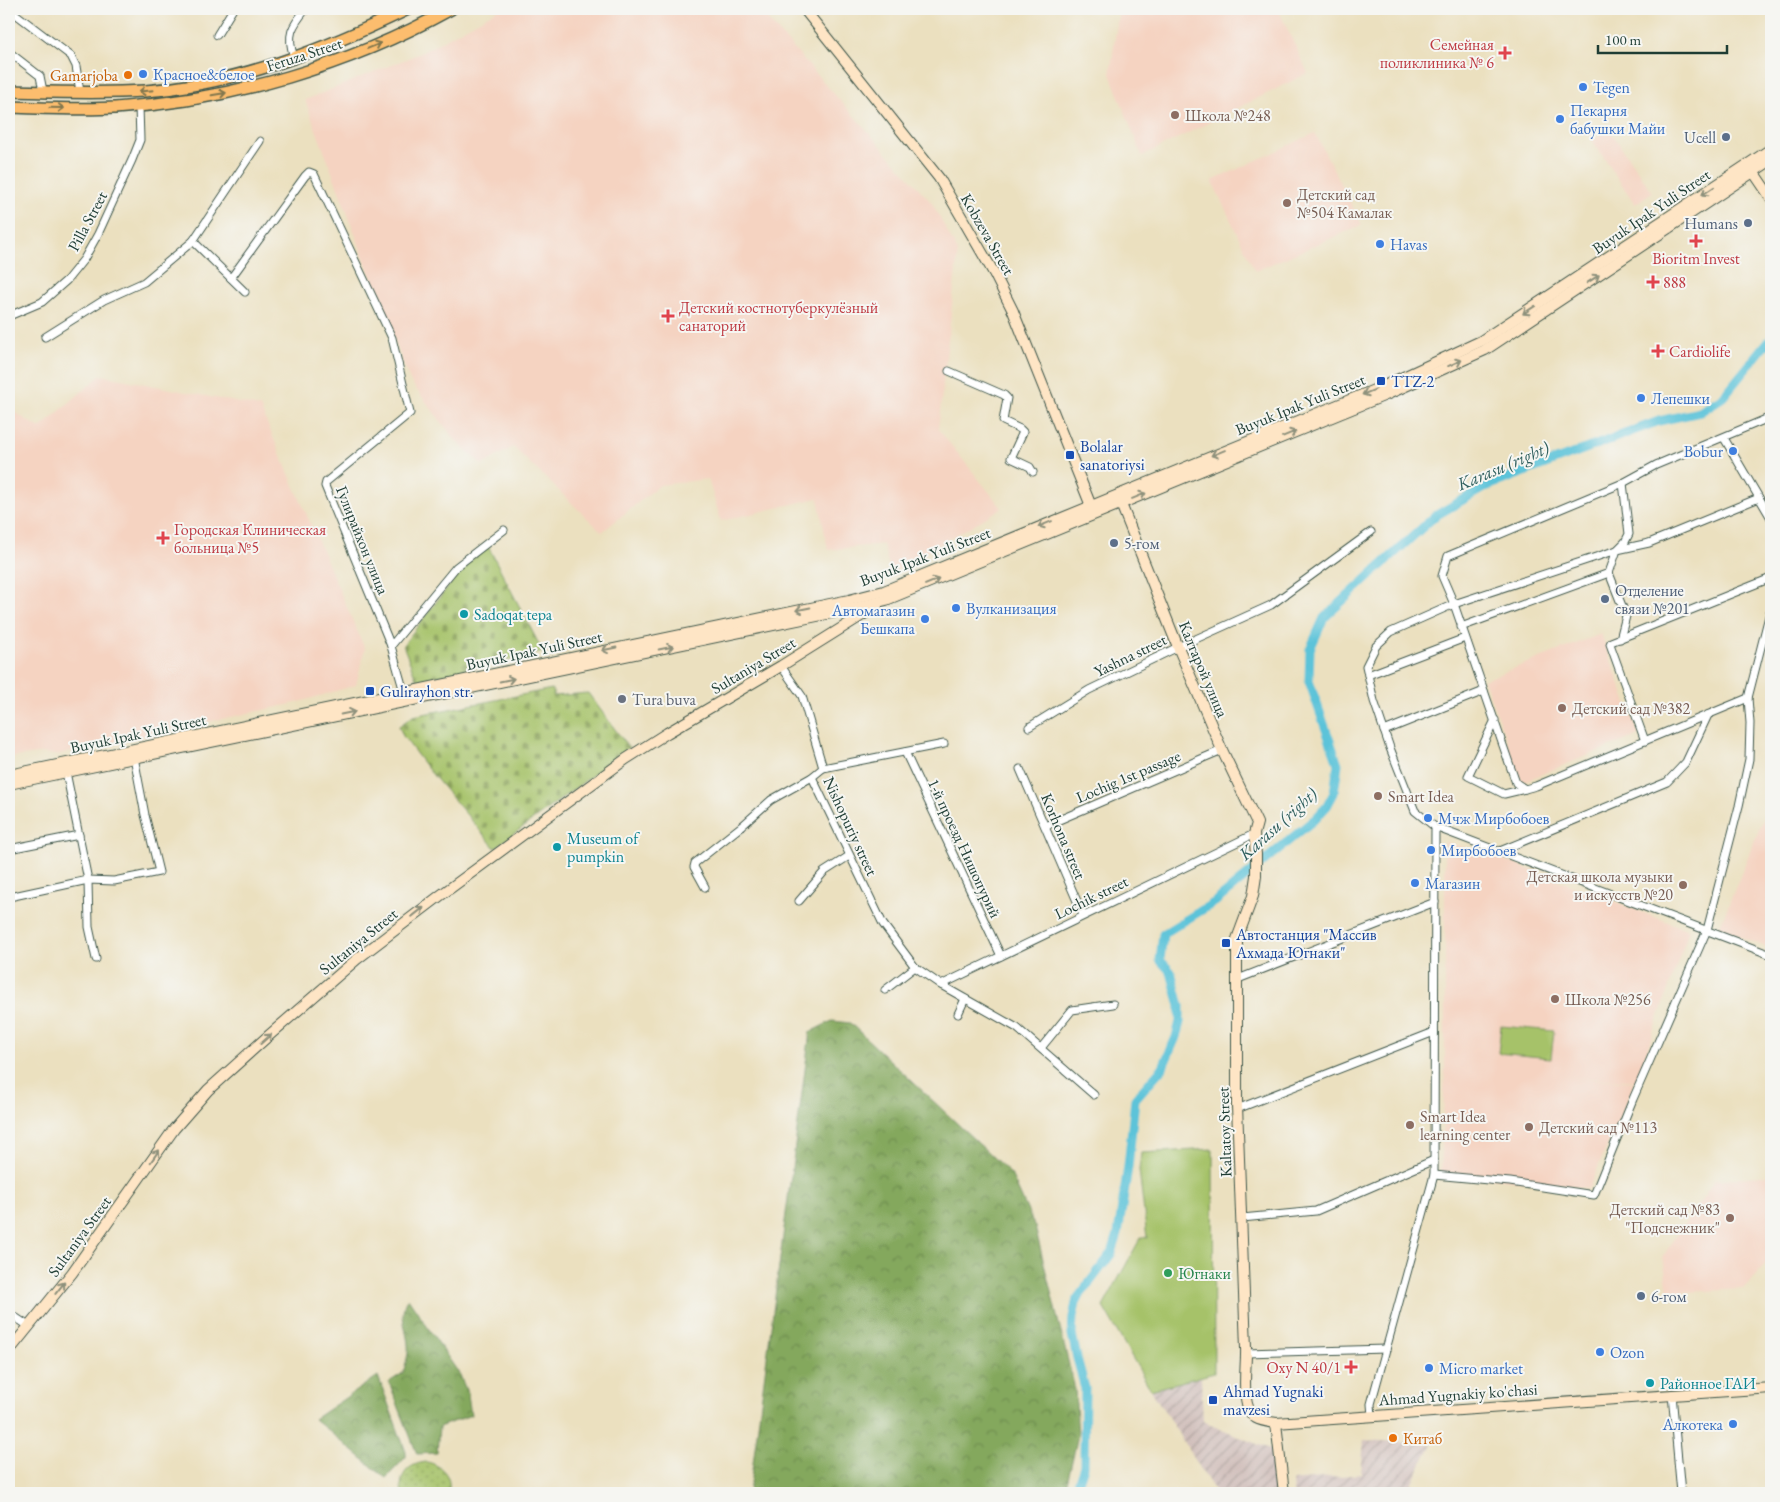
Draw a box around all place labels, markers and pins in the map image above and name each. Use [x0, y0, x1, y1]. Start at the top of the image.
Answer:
place label: Семейная поликлиника № 6 [1380, 34, 1494, 73]
marker: Семейная поликлиника № 6 [1498, 46, 1512, 60]
place label: Красное&белое [153, 64, 254, 85]
place label: Gamarjoba [50, 65, 119, 86]
marker: Красное&белое [137, 68, 149, 80]
marker: Gamarjoba [122, 69, 134, 81]
place label: Tegen [1593, 77, 1630, 98]
marker: Tegen [1577, 81, 1589, 93]
place label: Пекарня бабушки Майи [1570, 100, 1666, 139]
place label: Школа №248 [1185, 105, 1271, 126]
marker: Школа №248 [1169, 109, 1181, 121]
marker: Пекарня бабушки Майи [1554, 113, 1566, 125]
place label: Ucell [1684, 127, 1716, 148]
marker: Ucell [1720, 131, 1732, 143]
place label: Детский сад №504 Камалак [1297, 184, 1393, 223]
marker: Детский сад №504 Камалак [1281, 197, 1293, 209]
place label: Humans [1684, 213, 1738, 234]
marker: Humans [1742, 217, 1754, 229]
place label: Havas [1390, 234, 1427, 255]
marker: Bioritm Invest [1690, 235, 1702, 247]
marker: Havas [1374, 238, 1386, 250]
place label: Bioritm Invest [1652, 248, 1740, 269]
place label: 888 [1663, 272, 1686, 293]
marker: 888 [1647, 276, 1659, 288]
place label: Детский костнотуберкулёзный санаторий [679, 297, 879, 336]
marker: Детский костнотуберкулёзный санаторий [661, 309, 675, 323]
place label: Cardiolife [1669, 341, 1730, 362]
marker: Cardiolife [1651, 344, 1665, 358]
place label: TTZ-2 [1391, 371, 1434, 392]
marker: TTZ-2 [1375, 375, 1387, 387]
place label: Лепешки [1651, 388, 1711, 409]
marker: Лепешки [1635, 392, 1647, 404]
place label: Bolalar sanatoriysi [1080, 436, 1145, 475]
place label: Bobur [1684, 441, 1724, 462]
marker: Bobur [1727, 445, 1739, 457]
marker: Bolalar sanatoriysi [1064, 449, 1076, 461]
place label: Городская Клиническая больница №5 [174, 519, 326, 558]
marker: Городская Клиническая больница №5 [156, 531, 170, 545]
place label: 5-гом [1124, 533, 1160, 554]
marker: 5-гом [1108, 537, 1120, 549]
place label: Отделение связи №201 [1615, 580, 1690, 619]
marker: Отделение связи №201 [1599, 593, 1611, 605]
place label: Вулканизация [966, 598, 1057, 619]
place label: Автомагазин Бешкапа [831, 600, 916, 639]
marker: Вулканизация [950, 602, 962, 614]
place label: Sadoqat tepa [474, 604, 553, 625]
marker: Sadoqat tepa [458, 608, 470, 620]
marker: Автомагазин Бешкапа [919, 613, 931, 625]
place label: Gulirayhon str. [380, 681, 473, 702]
marker: Gulirayhon str. [364, 685, 376, 697]
place label: Tura buva [632, 689, 697, 710]
marker: Tura buva [616, 693, 628, 705]
place label: Детский сад №382 [1572, 698, 1690, 719]
marker: Детский сад №382 [1556, 702, 1568, 714]
place label: Smart Idea [1388, 786, 1455, 807]
marker: Smart Idea [1372, 790, 1384, 802]
place label: Мчж Мирбобоев [1438, 808, 1549, 829]
marker: Мчж Мирбобоев [1422, 812, 1434, 824]
place label: Museum of pumpkin [567, 828, 640, 867]
place label: Мирбобоев [1441, 840, 1516, 861]
marker: Museum of pumpkin [551, 841, 563, 853]
marker: Мирбобоев [1425, 844, 1437, 856]
place label: Детская школа музыки и искусств №20 [1527, 866, 1674, 905]
place label: Магазин [1425, 873, 1480, 894]
marker: Магазин [1409, 877, 1421, 889]
marker: Детская школа музыки и искусств №20 [1677, 879, 1689, 891]
place label: Автостанция "Массив Ахмада Югнаки" [1235, 924, 1377, 963]
marker: Автостанция "Массив Ахмада Югнаки" [1220, 937, 1232, 949]
place label: Школа №256 [1565, 989, 1651, 1010]
marker: Школа №256 [1549, 993, 1561, 1005]
place label: Smart Idea learning center [1420, 1106, 1511, 1145]
place label: Детский сад №113 [1539, 1117, 1657, 1138]
marker: Smart Idea learning center [1404, 1119, 1416, 1131]
marker: Детский сад №113 [1523, 1121, 1535, 1133]
place label: Детский сад №83 "Подснежник" [1610, 1199, 1720, 1238]
marker: Детский сад №83 "Подснежник" [1724, 1212, 1736, 1224]
place label: Югнаки [1178, 1263, 1231, 1284]
marker: Югнаки [1162, 1267, 1174, 1279]
place label: 6-гом [1651, 1286, 1687, 1307]
marker: 6-гом [1635, 1290, 1647, 1302]
place label: Ozon [1610, 1342, 1645, 1363]
marker: Ozon [1594, 1346, 1606, 1358]
place label: Oxy N 40/1 [1266, 1357, 1341, 1378]
place label: Micro market [1439, 1358, 1523, 1379]
marker: Oxy N 40/1 [1345, 1361, 1357, 1373]
marker: Micro market [1423, 1362, 1435, 1374]
place label: Районное ГАИ [1660, 1373, 1756, 1394]
marker: Районное ГАИ [1644, 1377, 1656, 1389]
place label: Ahmad Yugnaki mavzesi [1222, 1381, 1323, 1420]
marker: Ahmad Yugnaki mavzesi [1207, 1394, 1219, 1406]
place label: Алкотека [1661, 1414, 1724, 1435]
marker: Алкотека [1727, 1418, 1739, 1430]
place label: Китаб [1403, 1428, 1443, 1449]
marker: Китаб [1387, 1432, 1399, 1444]

